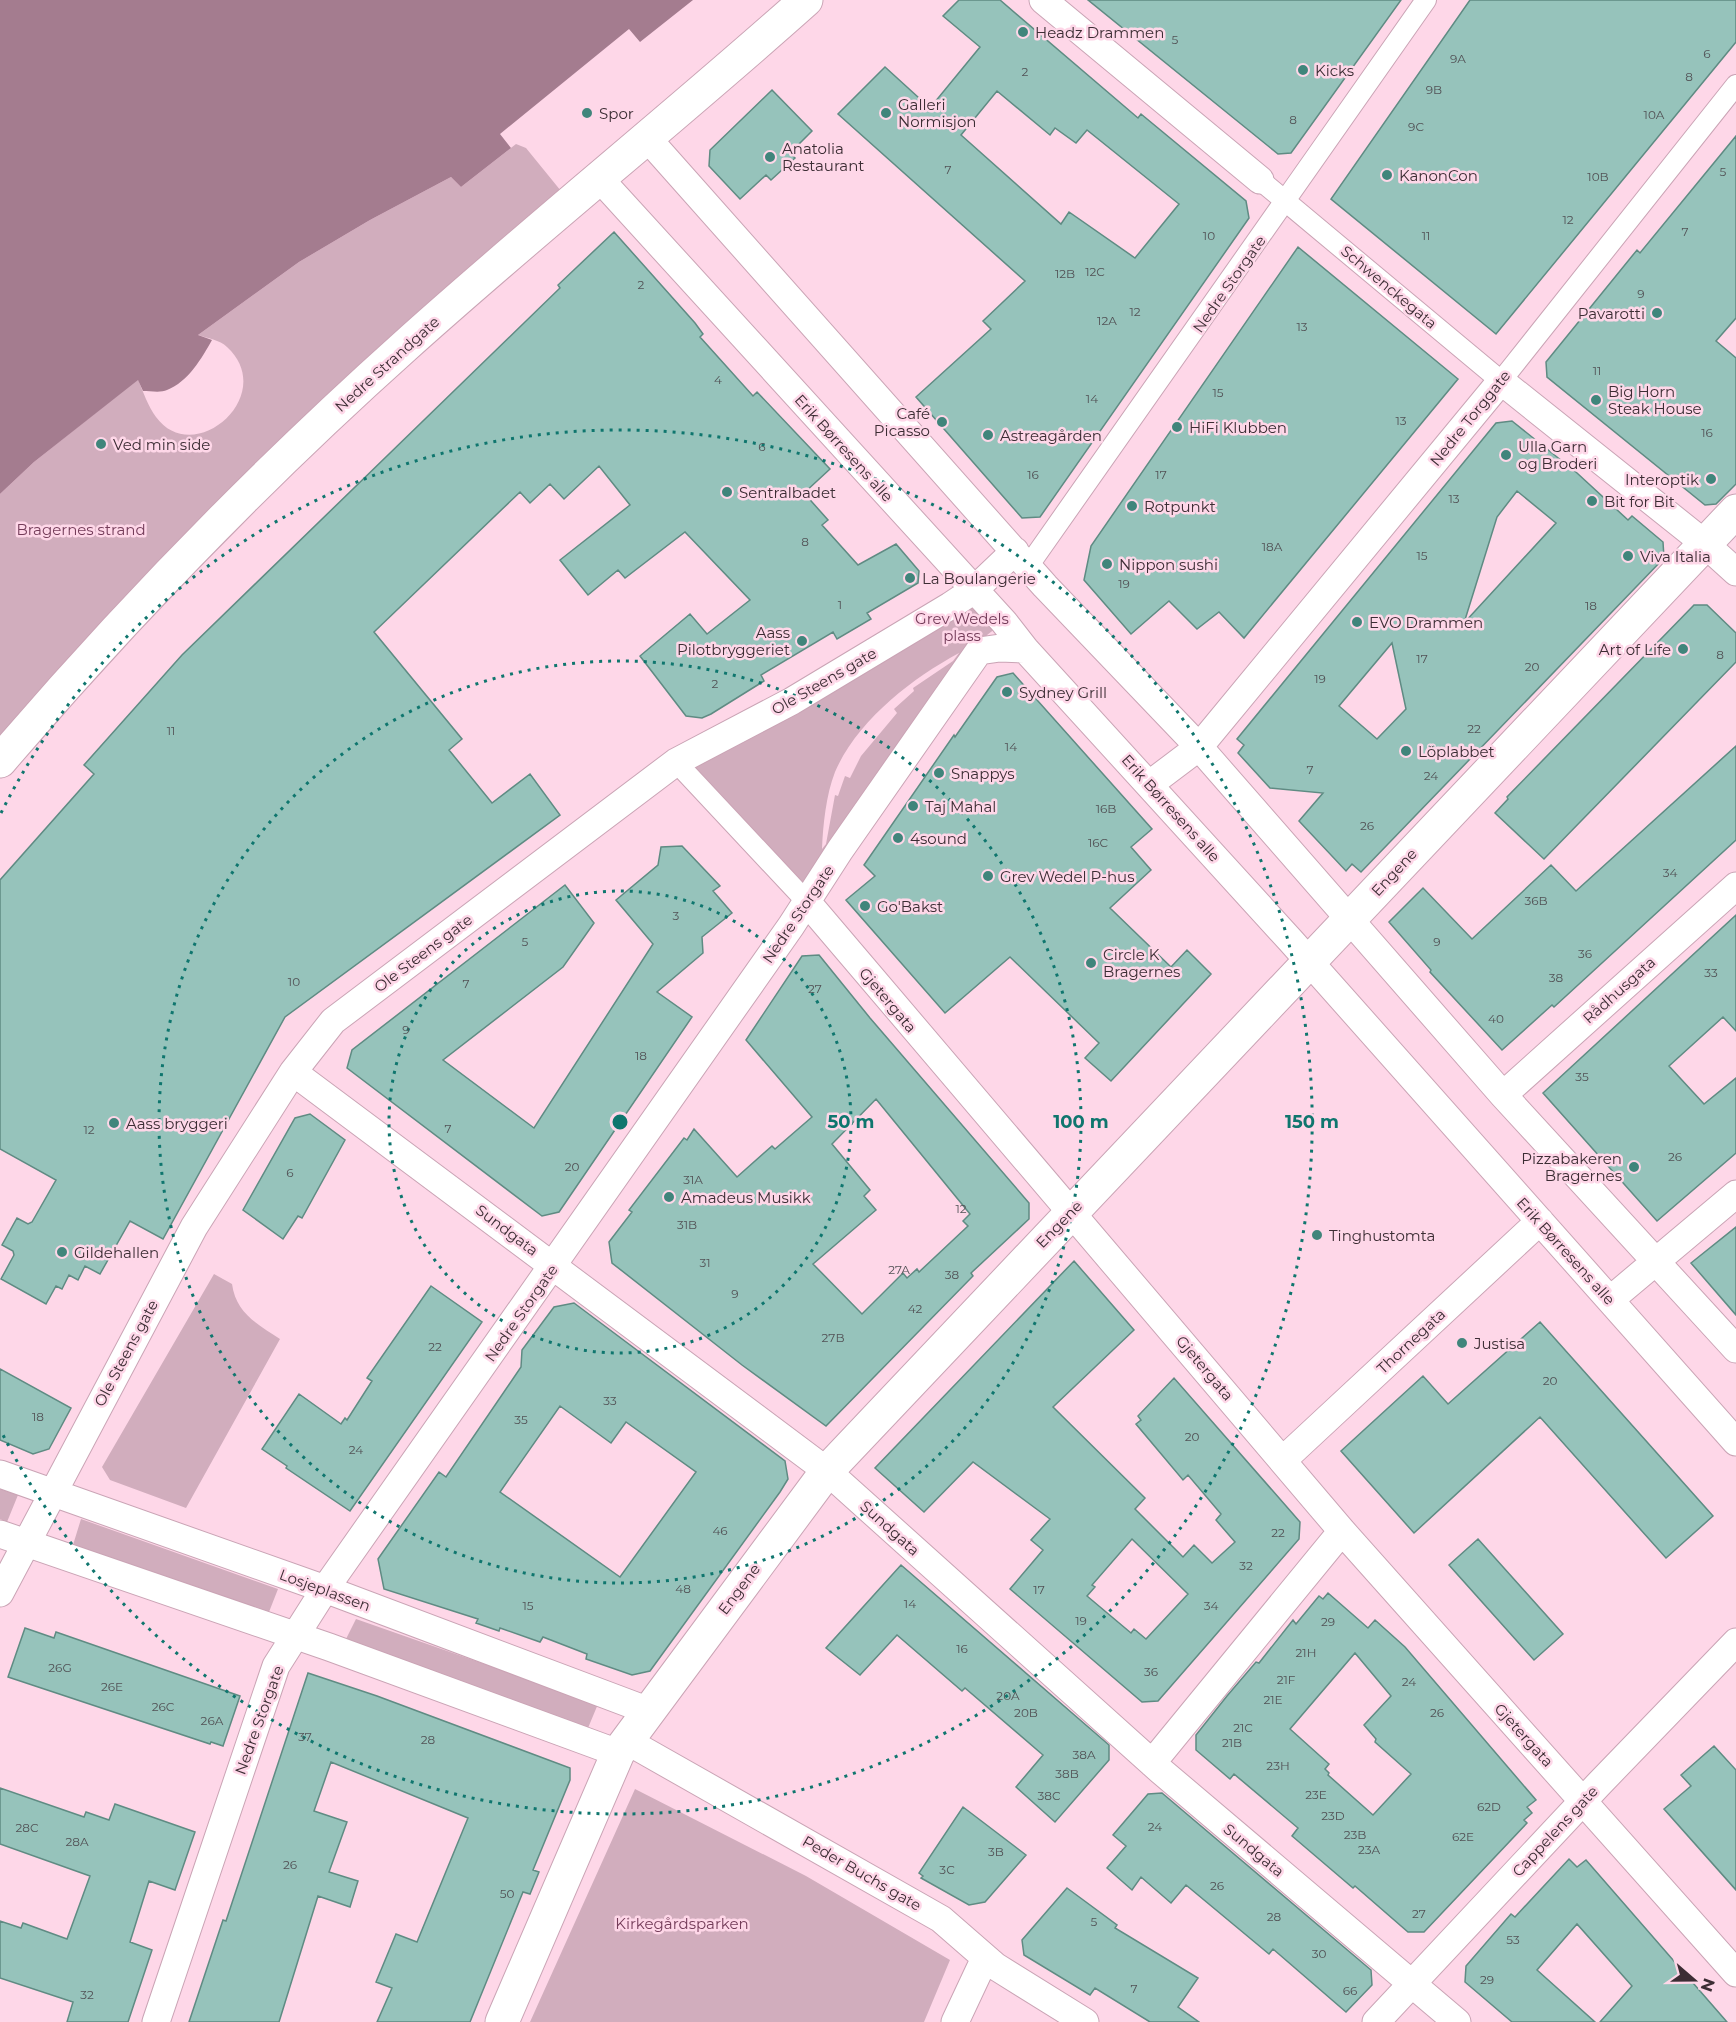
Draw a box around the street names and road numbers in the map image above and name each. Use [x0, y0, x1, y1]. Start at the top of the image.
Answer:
street label: Nedre Storgate [1188, 232, 1270, 336]
street label: Schwenckegata [1337, 241, 1441, 333]
street label: Nedre Strandgate [331, 312, 443, 416]
street label: Nedre Torggate [1426, 366, 1514, 470]
street label: Erik Børresens alle [791, 390, 897, 506]
street label: Ole Steens gate [768, 643, 880, 719]
street label: Erik Børresens alle [1118, 750, 1224, 866]
street label: Engene [1367, 844, 1421, 900]
street label: Nedre Storgate [758, 861, 838, 967]
street label: Ole Steens gate [370, 910, 476, 996]
street label: Rådhusgata [1579, 952, 1659, 1028]
street label: Gjetergata [855, 964, 921, 1036]
street label: Erik Børresens alle [1513, 1193, 1619, 1309]
street label: Engene [1032, 1196, 1086, 1252]
street label: Sundgata [472, 1200, 542, 1260]
street label: Nedre Storgate [480, 1261, 562, 1365]
street label: Ole Steens gate [90, 1296, 162, 1410]
street label: Thornegata [1373, 1304, 1449, 1378]
street label: Gjetergata [1172, 1332, 1238, 1404]
street label: Sundgata [856, 1496, 924, 1560]
street label: Engene [714, 1560, 764, 1618]
street label: Losjeplassen [277, 1565, 373, 1615]
street label: Nedre Storgate [230, 1663, 288, 1777]
street label: Gjetergata [1490, 1699, 1558, 1771]
street label: Cappelens gate [1508, 1782, 1602, 1880]
street label: Sundgata [1220, 1819, 1288, 1881]
street label: Peder Buchs gate [799, 1831, 925, 1915]

